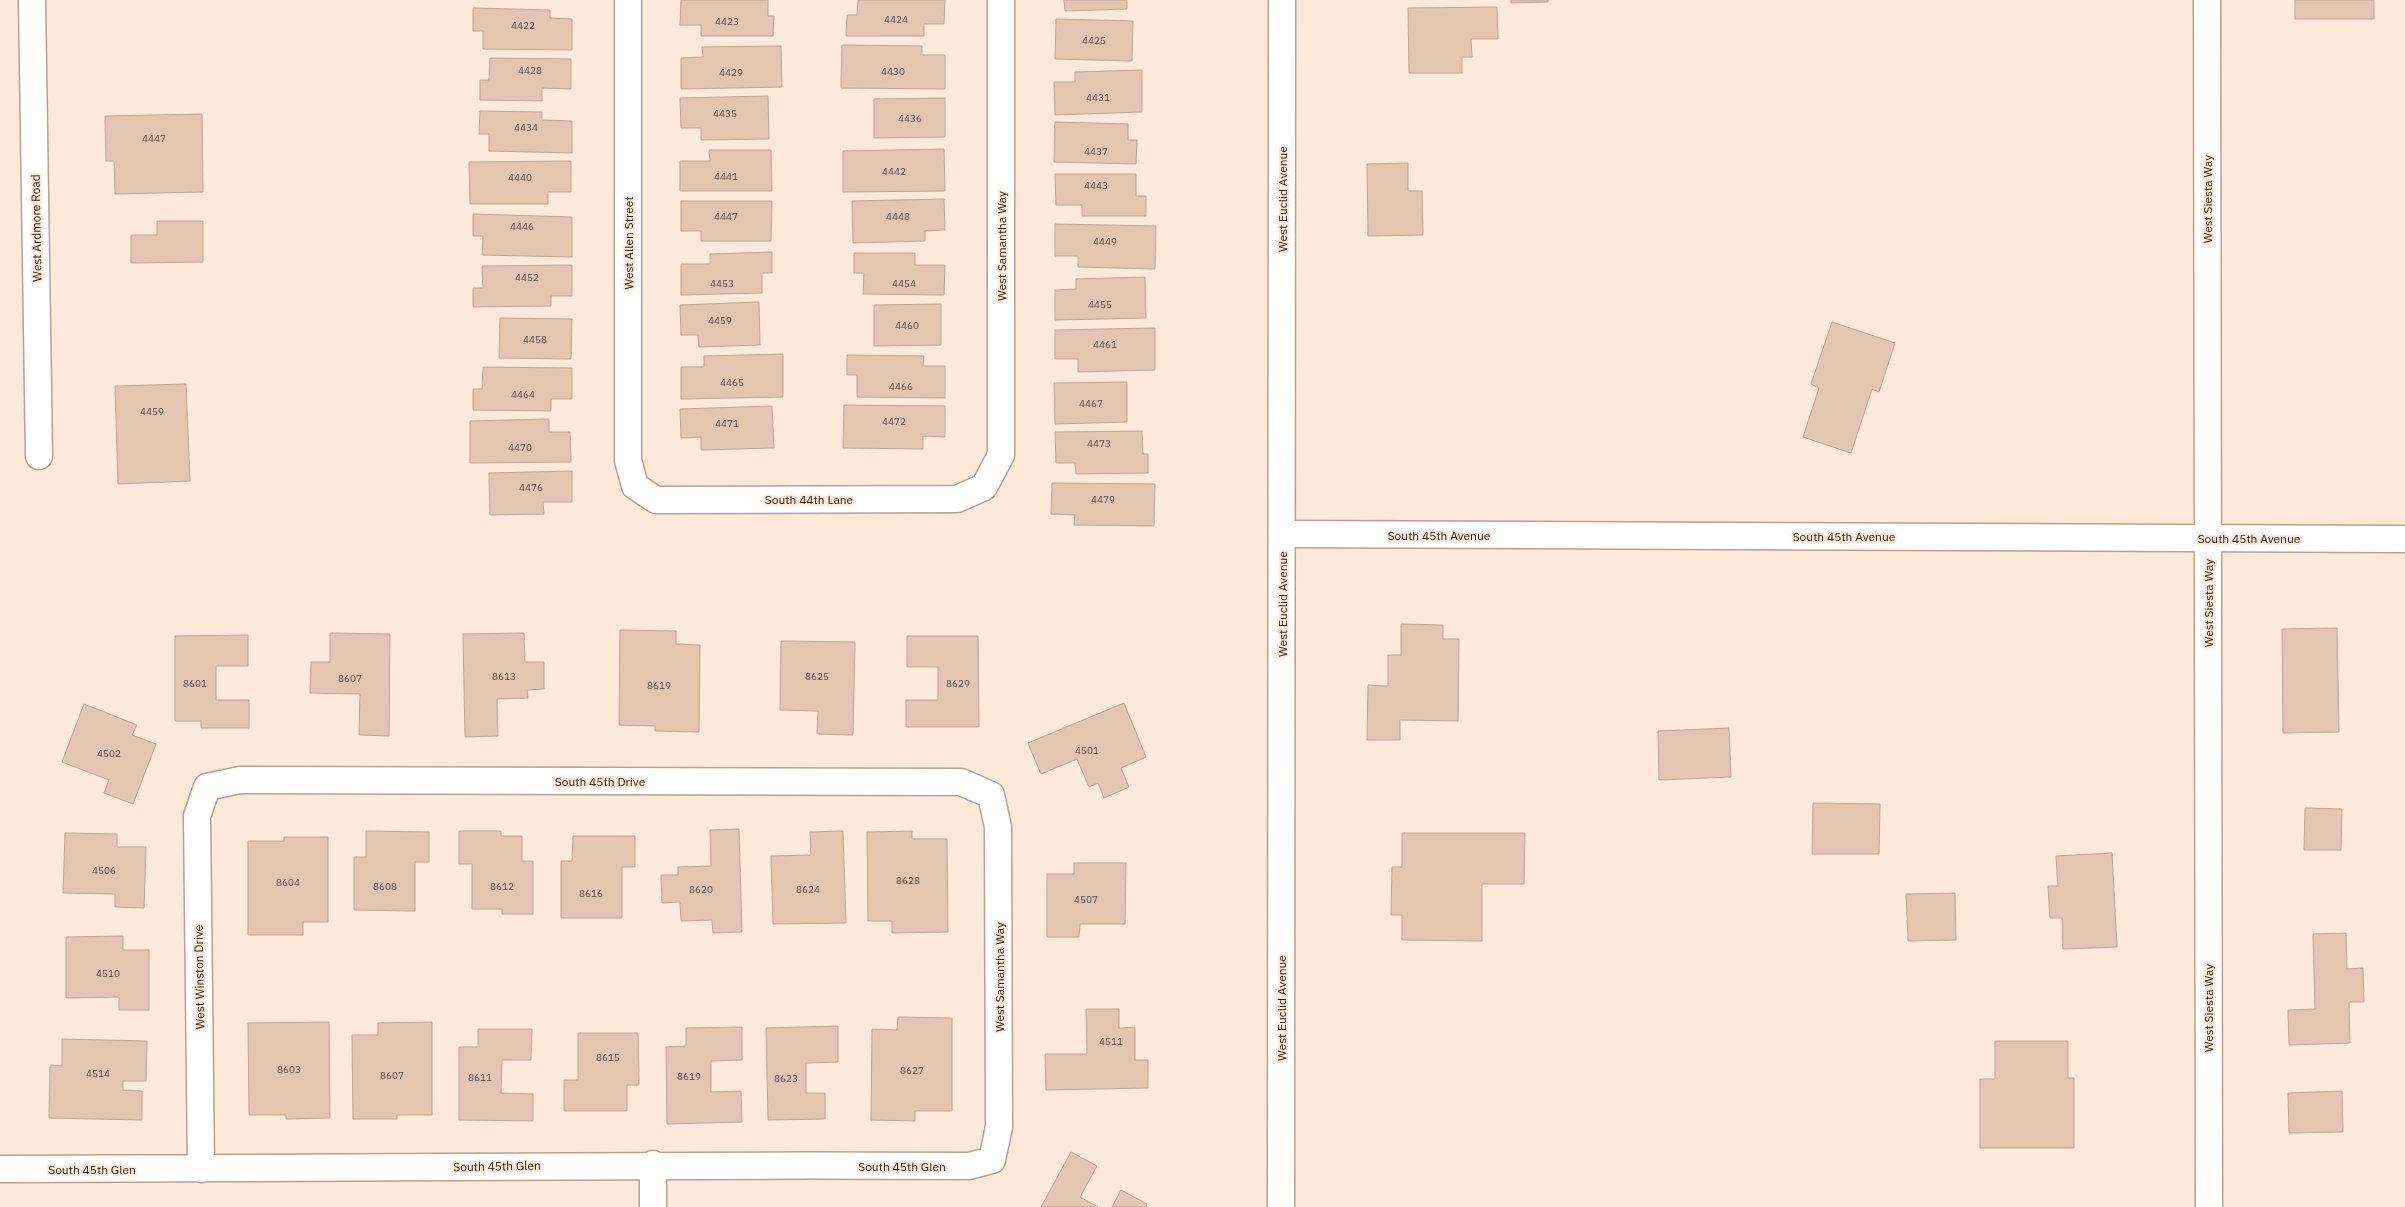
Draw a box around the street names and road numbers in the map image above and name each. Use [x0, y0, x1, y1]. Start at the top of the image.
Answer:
street label: West Euclid Avenue [1275, 146, 1290, 252]
street label: West Siesta Way [2200, 155, 2215, 243]
street label: West Ardmore Road [28, 174, 44, 282]
street label: West Samantha Way [994, 191, 1009, 301]
street label: West Allen Street [621, 196, 636, 290]
street label: South 44th Lane [765, 492, 854, 507]
street label: South 45th Avenue [1388, 528, 1491, 543]
street label: South 45th Avenue [1793, 529, 1896, 544]
street label: South 45th Avenue [2198, 531, 2301, 546]
street label: West Euclid Avenue [1275, 551, 1290, 657]
street label: West Siesta Way [2201, 559, 2216, 647]
street label: South 45th Drive [555, 774, 646, 789]
street label: West Samantha Way [992, 922, 1007, 1032]
street label: West Winston Drive [191, 924, 207, 1029]
street label: West Euclid Avenue [1274, 955, 1289, 1061]
street label: West Siesta Way [2201, 964, 2216, 1052]
street label: South 45th Glen [453, 1158, 541, 1174]
street label: South 45th Glen [858, 1159, 946, 1174]
street label: South 45th Glen [48, 1162, 136, 1177]

